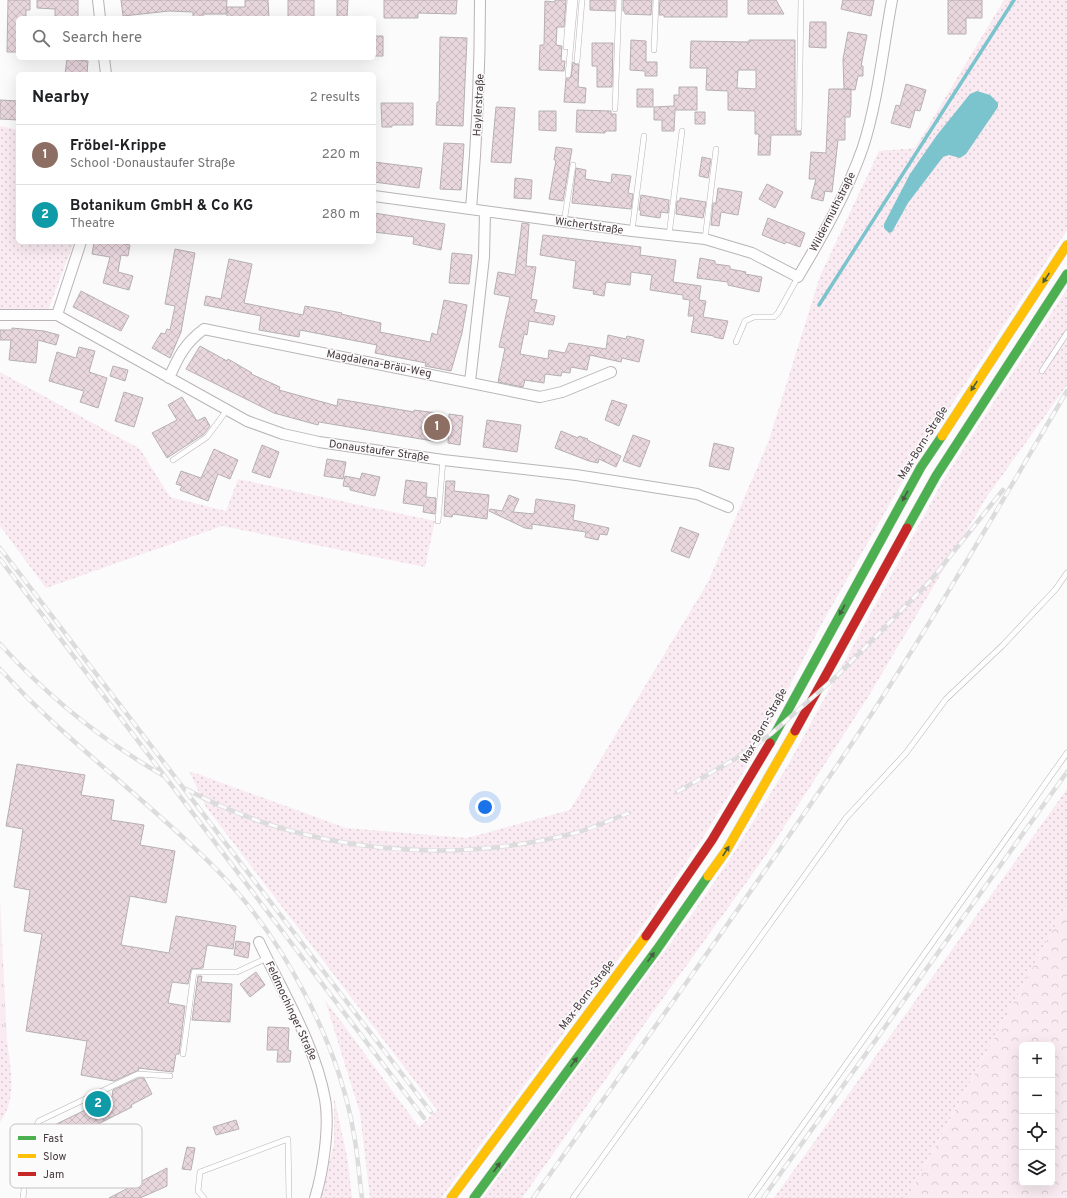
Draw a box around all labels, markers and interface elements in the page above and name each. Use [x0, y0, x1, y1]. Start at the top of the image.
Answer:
search box [16, 16, 376, 60]
icon: search [30, 27, 52, 49]
text: Search here [62, 29, 142, 48]
street label: Haylerstraße [470, 73, 488, 137]
text: Nearby [32, 87, 89, 109]
text: 2 results [310, 90, 360, 106]
text: Fröbel-Krippe [70, 137, 166, 156]
text: 1 [42, 147, 48, 163]
text: 220 m [322, 147, 360, 163]
text: School · Donaustaufer Straße [70, 156, 235, 172]
street label: Wildermuthstraße [807, 170, 859, 254]
text: Botanikum GmbH & Co KG [70, 197, 253, 216]
text: 2 [41, 207, 49, 223]
text: 280 m [322, 207, 360, 223]
street label: Wichertstraße [554, 214, 624, 238]
text: Theatre [70, 216, 115, 232]
one-way arrow [1042, 272, 1049, 283]
street label: Magdalena-Bräu-Weg [325, 347, 433, 381]
one-way arrow [970, 381, 978, 391]
street label: Max-Born-Straße [895, 404, 951, 482]
pin: 1 [424, 412, 450, 442]
street label: Donaustaufer Straße [328, 437, 430, 465]
one-way arrow [902, 490, 908, 502]
one-way arrow [839, 604, 846, 616]
street label: Max-Born-Straße [737, 686, 791, 766]
your location [475, 797, 495, 817]
one-way arrow [722, 846, 730, 856]
one-way arrow [647, 952, 655, 963]
street label: Max-Born-Straße [556, 957, 618, 1033]
street label: Feldmochinger Straße [262, 959, 320, 1063]
map controls [1019, 1042, 1055, 1186]
button: + [1019, 1042, 1055, 1078]
one-way arrow [570, 1056, 578, 1067]
button: − [1019, 1078, 1055, 1114]
pin: 2 [85, 1089, 111, 1119]
button: locate [1019, 1114, 1055, 1150]
legend [10, 1124, 142, 1188]
text: Fast [43, 1132, 63, 1146]
text: Slow [43, 1150, 66, 1164]
button: layers [1019, 1150, 1055, 1186]
one-way arrow [493, 1161, 501, 1172]
text: Jam [43, 1168, 64, 1182]

